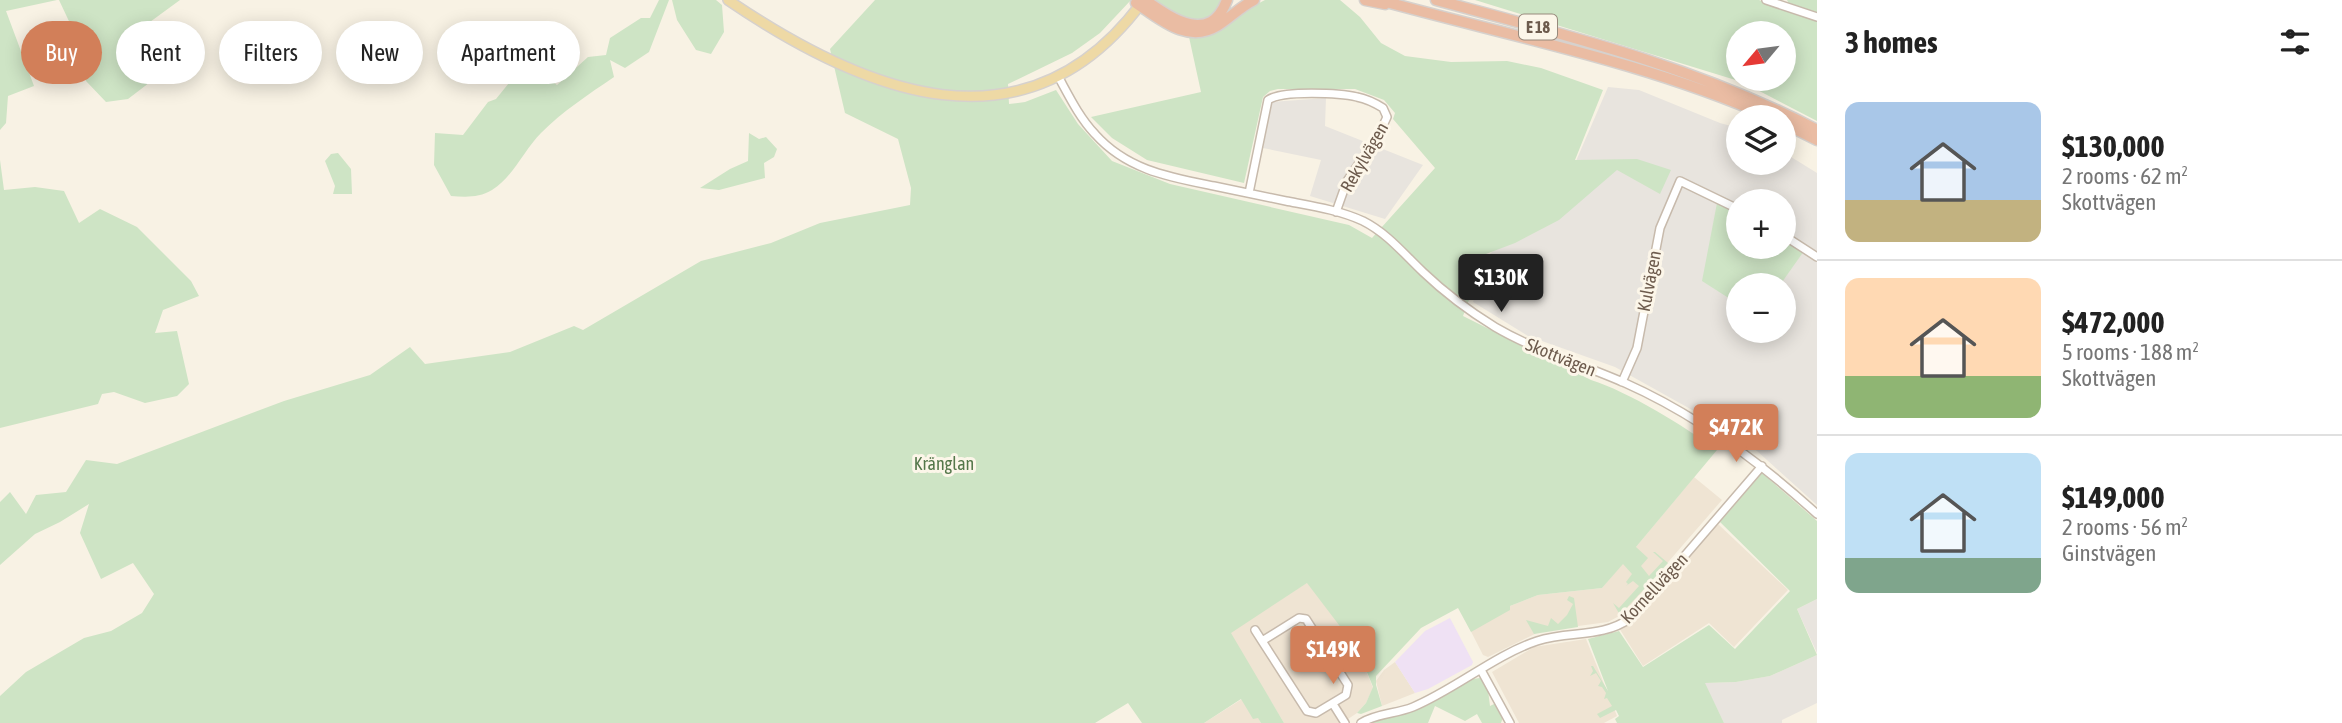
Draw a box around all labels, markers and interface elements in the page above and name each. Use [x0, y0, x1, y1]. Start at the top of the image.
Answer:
road number: E 18 [1519, 15, 1557, 40]
chip: Buy [21, 21, 102, 84]
chip: Rent [116, 21, 205, 84]
chip: Filters [219, 21, 322, 84]
chip: New [336, 21, 423, 84]
chip: Apartment [437, 21, 580, 84]
north arrow [1726, 21, 1796, 91]
map controls [1726, 21, 1796, 343]
icon: filters [2276, 23, 2314, 61]
text: 3 homes [1845, 25, 1938, 59]
button: layers [1726, 105, 1796, 175]
street label: Rekylvägen [1336, 118, 1392, 196]
text: $130,000 [2062, 129, 2165, 163]
icon: home [1901, 130, 1985, 214]
text: 2 rooms · 62 m² [2062, 163, 2188, 189]
button: + [1726, 189, 1796, 259]
text: Skottvägen [2062, 189, 2156, 215]
street label: Kulvägen [1633, 249, 1665, 313]
pin: $130K [1452, 254, 1550, 314]
text: $130K [1474, 264, 1528, 290]
button: − [1726, 273, 1796, 343]
text: $472,000 [2062, 305, 2165, 339]
icon: home [1901, 306, 1985, 390]
street label: Skottvägen [1523, 333, 1599, 381]
text: 5 rooms · 188 m² [2062, 339, 2199, 365]
text: Skottvägen [2062, 365, 2156, 391]
pin: $472K [1687, 405, 1785, 464]
text: $472K [1709, 414, 1763, 440]
park label: Kränglan [914, 453, 974, 474]
text: $149,000 [2062, 480, 2165, 514]
icon: home [1901, 481, 1985, 565]
text: 2 rooms · 56 m² [2062, 514, 2188, 540]
text: Ginstvägen [2062, 540, 2156, 566]
street label: Kornellvägen [1616, 549, 1692, 627]
pin: $149K [1284, 626, 1382, 686]
text: $149K [1306, 636, 1360, 662]

